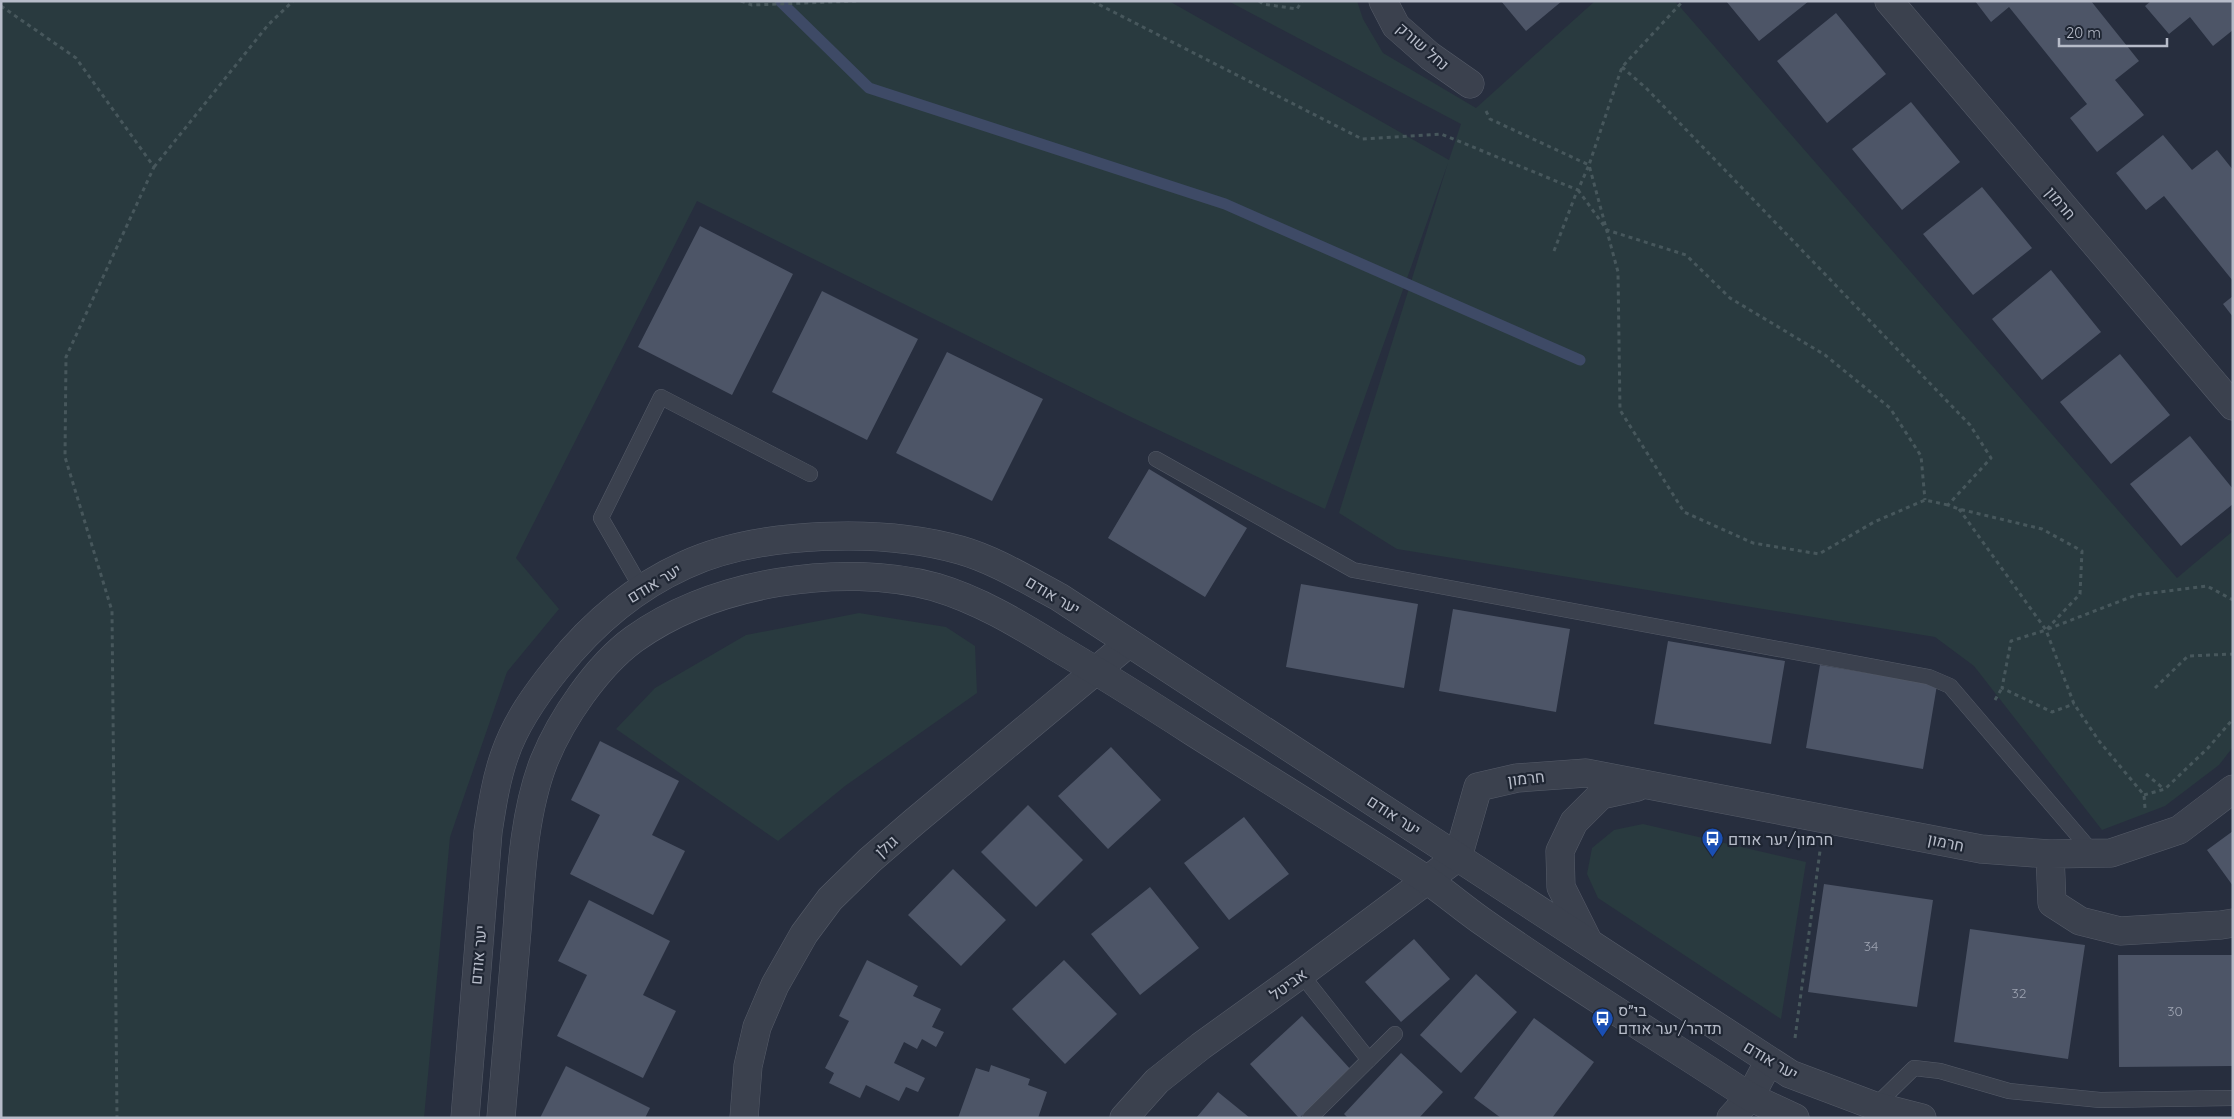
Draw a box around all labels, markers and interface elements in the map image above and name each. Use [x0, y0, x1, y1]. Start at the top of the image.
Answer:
scale bar [2059, 15, 2166, 47]
street label: נחל שורק [1393, 18, 1453, 74]
text: 20 m [2066, 23, 2101, 42]
street label: חרמון [2041, 182, 2081, 224]
street label: יער אודם [623, 559, 685, 607]
street label: יער אודם [1022, 571, 1084, 619]
street label: חרמון [1506, 766, 1546, 790]
street label: יער אודם [1363, 790, 1425, 840]
bus stop icon: חרמון/יער אודם [1700, 827, 1724, 858]
street label: חרמון [1926, 828, 1966, 856]
place label: חרמון/יער אודם [1728, 829, 1833, 849]
street label: גולן [870, 831, 902, 861]
street label: יער אודם [465, 924, 491, 986]
house number: 34 [1864, 937, 1878, 955]
street label: אביטל [1265, 964, 1311, 1004]
house number: 32 [2011, 984, 2027, 1002]
place label: בי״ס תדהר/יער אודם [1618, 1000, 1722, 1038]
house number: 30 [2167, 1002, 2183, 1020]
bus stop icon: בי״ס תדהר/יער אודם [1590, 1007, 1614, 1038]
street label: יער אודם [1740, 1036, 1802, 1084]

